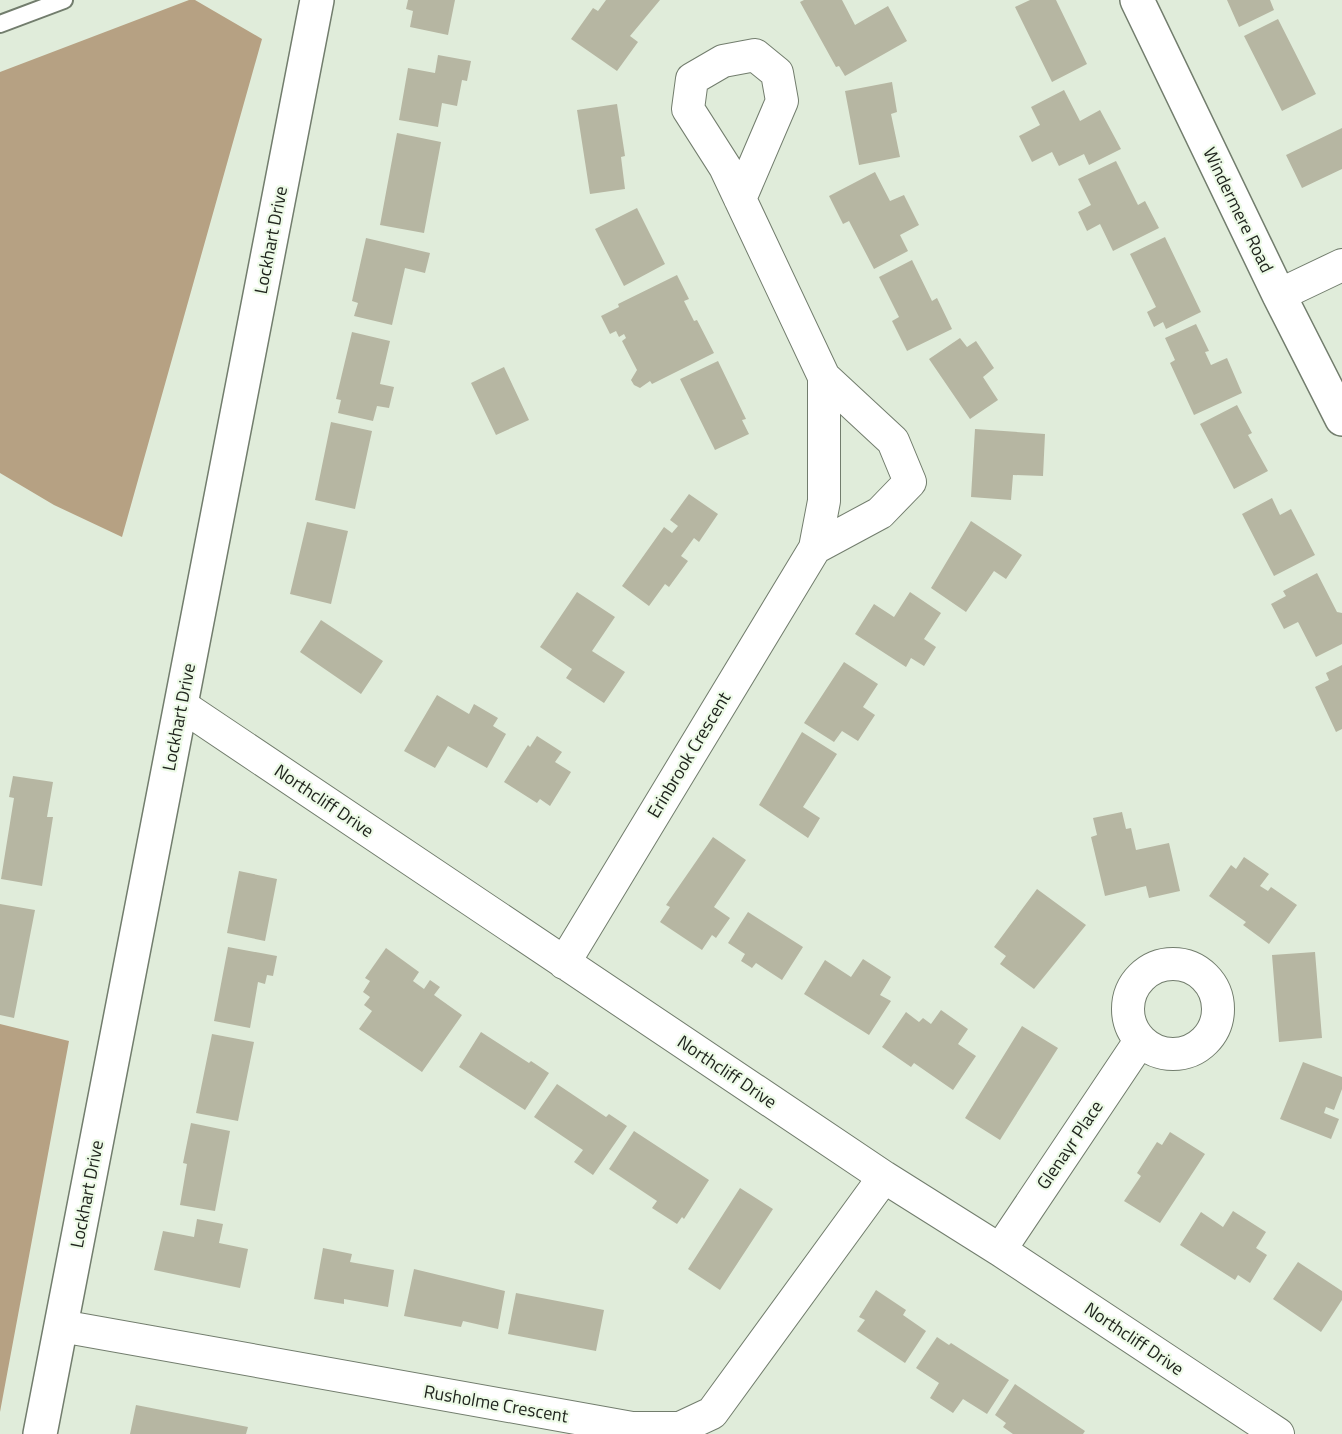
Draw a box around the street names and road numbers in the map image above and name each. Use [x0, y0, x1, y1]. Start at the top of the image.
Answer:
street label: Windermere Road [1196, 142, 1281, 277]
street label: Lockhart Drive [247, 184, 294, 296]
street label: Lockhart Drive [155, 661, 202, 773]
street label: Erinbrook Crescent [640, 686, 737, 823]
street label: Northcliff Drive [269, 757, 379, 844]
street label: Northcliff Drive [672, 1028, 782, 1115]
street label: Glenayr Place [1030, 1095, 1109, 1195]
street label: Lockhart Drive [63, 1138, 110, 1250]
street label: Northcliff Drive [1079, 1295, 1189, 1382]
street label: Rusholme Crescent [422, 1378, 571, 1430]

